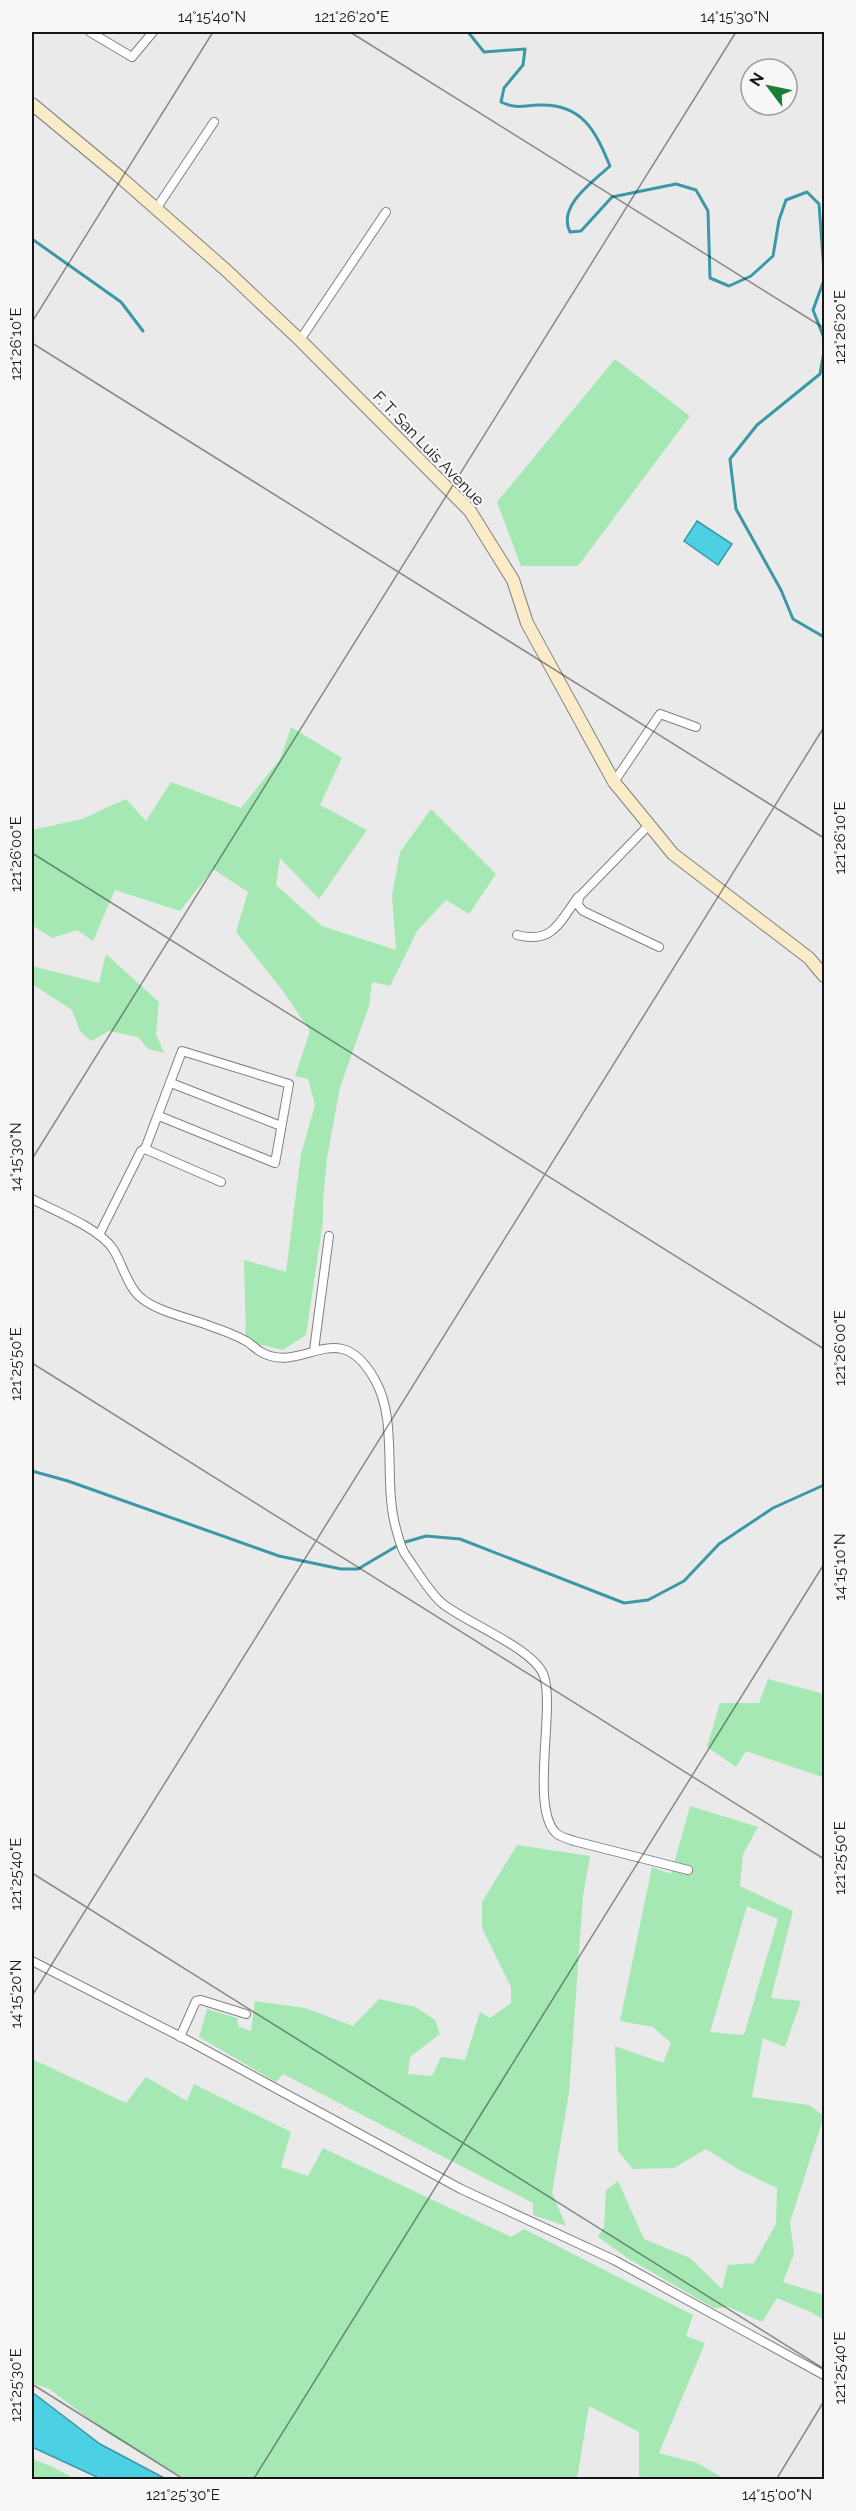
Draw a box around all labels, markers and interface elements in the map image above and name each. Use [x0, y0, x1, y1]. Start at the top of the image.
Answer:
text: 14°15'40"N [178, 8, 246, 26]
text: 121°26'20"E [315, 8, 389, 26]
text: 14°15'30"N [701, 8, 769, 26]
north arrow [739, 57, 799, 117]
text: N [745, 69, 768, 90]
text: 121°26'20"E [831, 290, 849, 364]
text: 121°26'10"E [7, 307, 25, 381]
street label: F. T. San Luis Avenue [369, 387, 488, 510]
text: 121°26'10"E [831, 801, 849, 875]
text: 121°26'00"E [7, 816, 25, 892]
text: 14°15'30"N [7, 1123, 25, 1191]
text: 121°26'00"E [831, 1310, 849, 1386]
text: 121°25'50"E [7, 1327, 25, 1401]
text: 14°15'10"N [831, 1533, 849, 1601]
text: 121°25'50"E [831, 1821, 849, 1895]
text: 121°25'40"E [7, 1838, 25, 1910]
text: 14°15'20"N [7, 1960, 25, 2028]
text: 121°25'40"E [831, 2332, 849, 2404]
text: 121°25'30"E [7, 2348, 25, 2422]
text: 121°25'30"E [146, 2486, 220, 2504]
text: 14°15'00"N [742, 2486, 812, 2504]

